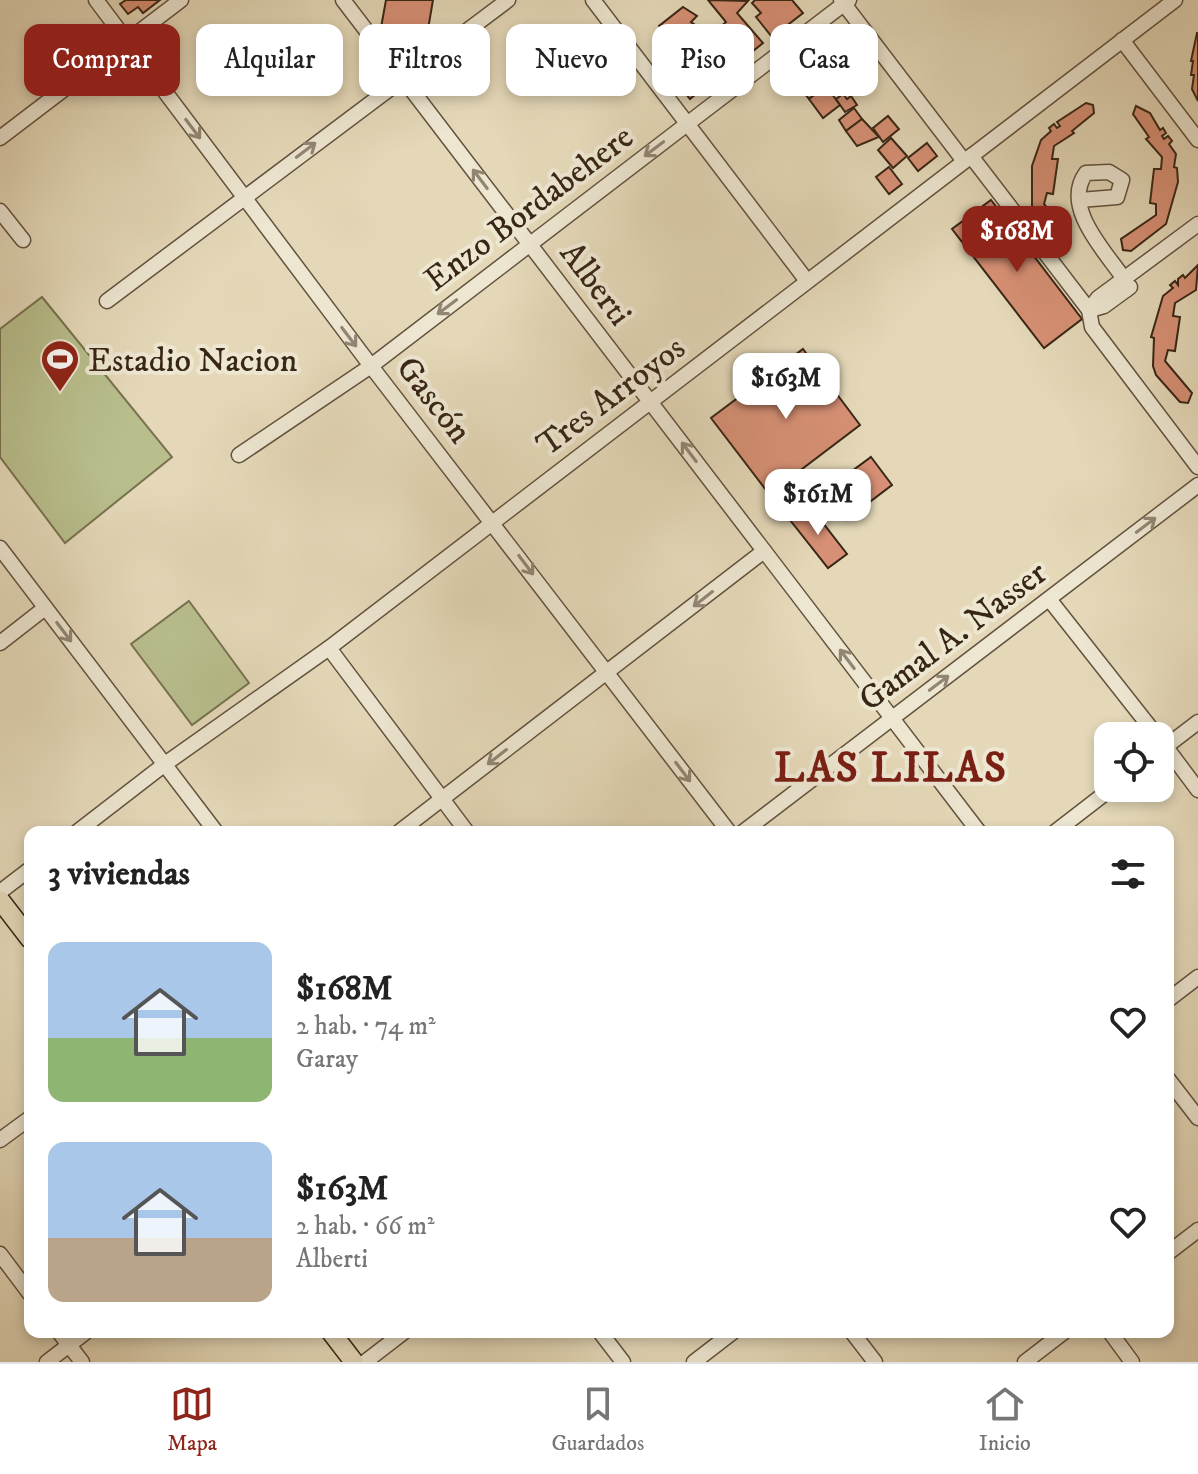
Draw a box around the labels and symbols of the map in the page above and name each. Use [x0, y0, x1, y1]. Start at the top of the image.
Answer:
street label: Enzo Bordabehere [416, 116, 642, 301]
one-way arrow [185, 118, 202, 140]
one-way arrow [643, 141, 665, 158]
one-way arrow [295, 142, 317, 159]
one-way arrow [471, 169, 488, 190]
pin: $168M [961, 206, 1073, 274]
street label: Alberti [550, 234, 641, 334]
one-way arrow [437, 299, 458, 316]
one-way arrow [341, 326, 358, 348]
street label: Tres Arroyos [529, 327, 694, 466]
sports icon: Estadio Nacion [39, 338, 81, 393]
place label: Estadio Nacion [88, 340, 298, 382]
street label: Gascón [387, 348, 480, 452]
pin: $163M [730, 353, 842, 421]
one-way arrow [680, 442, 697, 464]
pin: $161M [762, 469, 874, 537]
one-way arrow [1134, 517, 1156, 534]
street label: Gamal A. Nasser [851, 552, 1056, 721]
one-way arrow [517, 554, 534, 575]
one-way arrow [692, 590, 714, 607]
one-way arrow [55, 621, 72, 643]
one-way arrow [838, 649, 855, 670]
one-way arrow [928, 674, 949, 691]
district label: LAS LILAS [774, 743, 1008, 795]
one-way arrow [486, 749, 508, 766]
one-way arrow [675, 761, 692, 782]

